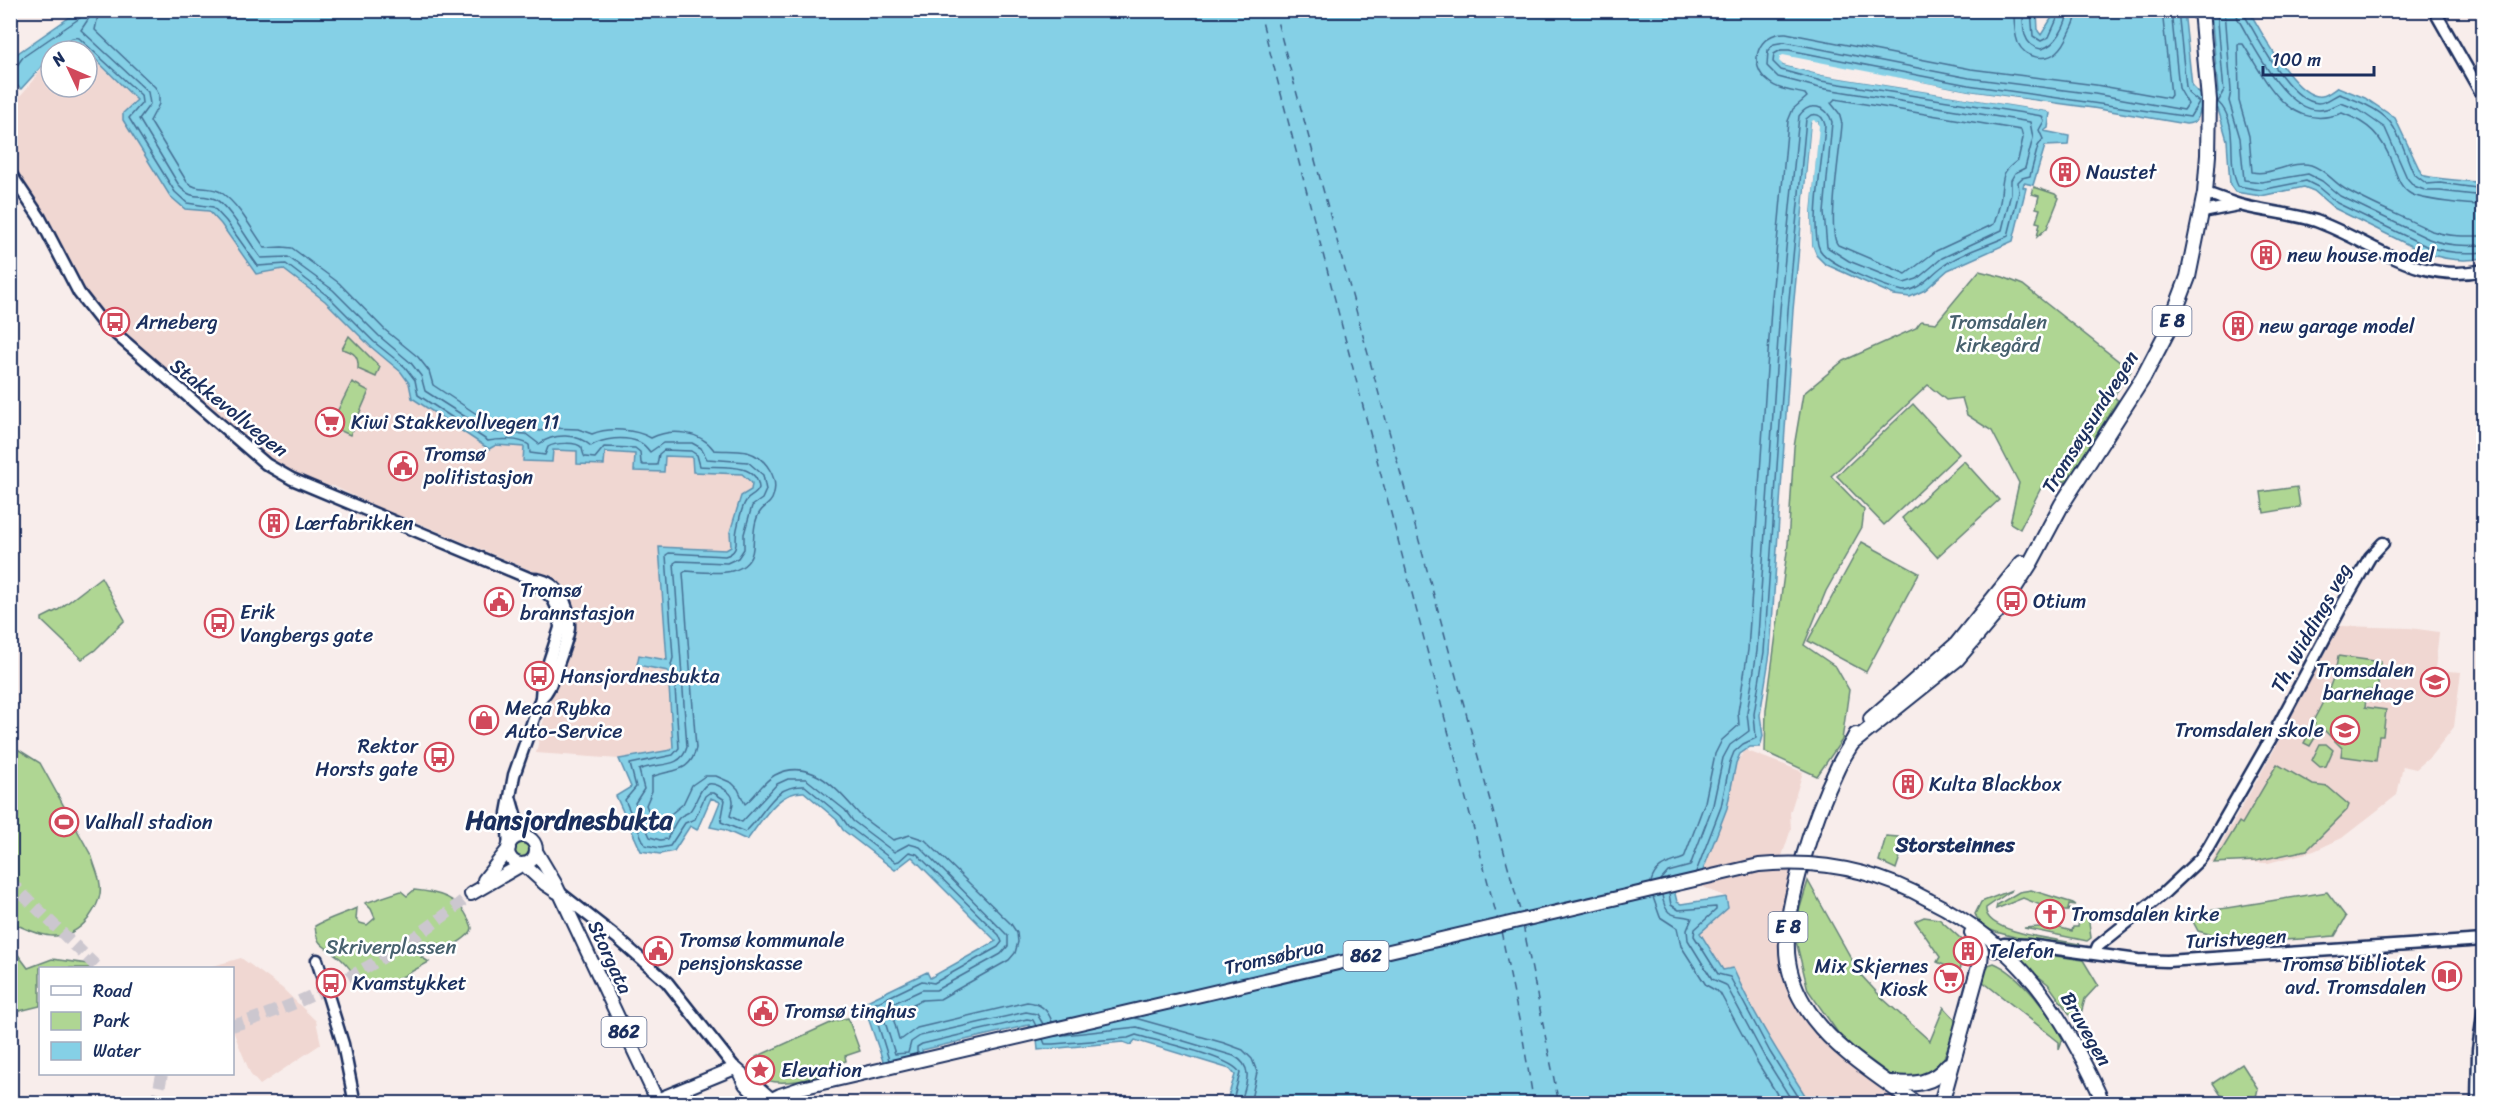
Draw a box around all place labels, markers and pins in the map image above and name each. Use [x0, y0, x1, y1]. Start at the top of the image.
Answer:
place label: Naustet [2086, 155, 2157, 190]
building icon: Naustet [2049, 156, 2081, 188]
place label: new house model [2287, 238, 2436, 273]
building icon: new house model [2250, 239, 2282, 271]
place label: Arneberg [135, 305, 218, 340]
bus stop icon: Arneberg [99, 306, 131, 338]
place label: new garage model [2259, 309, 2416, 344]
building icon: new garage model [2222, 310, 2254, 342]
place label: Kiwi Stakkevollvegen 11 [351, 405, 559, 440]
supermarket icon: Kiwi Stakkevollvegen 11 [314, 406, 346, 438]
place label: Tromsø politistasjon [423, 437, 533, 495]
public building icon: Tromsø politistasjon [387, 450, 419, 482]
place label: Lærfabrikken [295, 506, 414, 541]
building icon: Lærfabrikken [258, 507, 290, 539]
place label: Tromsø brannstasjon [520, 573, 635, 631]
place label: Otium [2033, 584, 2086, 619]
bus stop icon: Otium [1996, 585, 2028, 617]
public building icon: Tromsø brannstasjon [483, 586, 515, 618]
place label: Erik Vangbergs gate [240, 595, 373, 653]
bus stop icon: Erik Vangbergs gate [203, 607, 235, 639]
place label: Tromsdalen barnehage [2316, 653, 2414, 711]
place label: Hansjordnesbukta [560, 659, 720, 694]
bus stop icon: Hansjordnesbukta [523, 660, 555, 692]
school or university icon: Tromsdalen barnehage [2419, 666, 2451, 698]
place label: Meca Rybka Auto-Service [504, 691, 623, 749]
shop icon: Meca Rybka Auto-Service [468, 704, 500, 736]
place label: Tromsdalen skole [2175, 713, 2324, 748]
school or university icon: Tromsdalen skole [2329, 714, 2361, 746]
place label: Rektor Horsts gate [315, 729, 419, 787]
bus stop icon: Rektor Horsts gate [423, 741, 455, 773]
place label: Kulta Blackbox [1929, 767, 2063, 802]
building icon: Kulta Blackbox [1892, 768, 1924, 800]
place label: Valhall stadion [85, 805, 213, 840]
sports icon: Valhall stadion [48, 806, 80, 838]
place label: Tromsdalen kirke [2071, 897, 2219, 932]
church icon: Tromsdalen kirke [2034, 898, 2066, 930]
place label: Tromsø kommunale pensjonskasse [678, 923, 845, 981]
place label: Telefon [1989, 934, 2054, 969]
public building icon: Tromsø kommunale pensjonskasse [642, 935, 674, 967]
building icon: Telefon [1952, 935, 1984, 967]
place label: Tromsø bibliotek avd. Tromsdalen [2281, 947, 2426, 1005]
place label: Mix Skjernes Kiosk [1815, 949, 1929, 1007]
library icon: Tromsø bibliotek avd. Tromsdalen [2431, 960, 2463, 992]
supermarket icon: Mix Skjernes Kiosk [1933, 962, 1965, 994]
place label: Kvamstykket [352, 966, 467, 1001]
bus stop icon: Kvamstykket [315, 967, 347, 999]
place label: Tromsø tinghus [784, 994, 917, 1029]
public building icon: Tromsø tinghus [747, 995, 779, 1027]
place label: Elevation [781, 1053, 862, 1088]
place icon: Elevation [744, 1054, 776, 1086]

